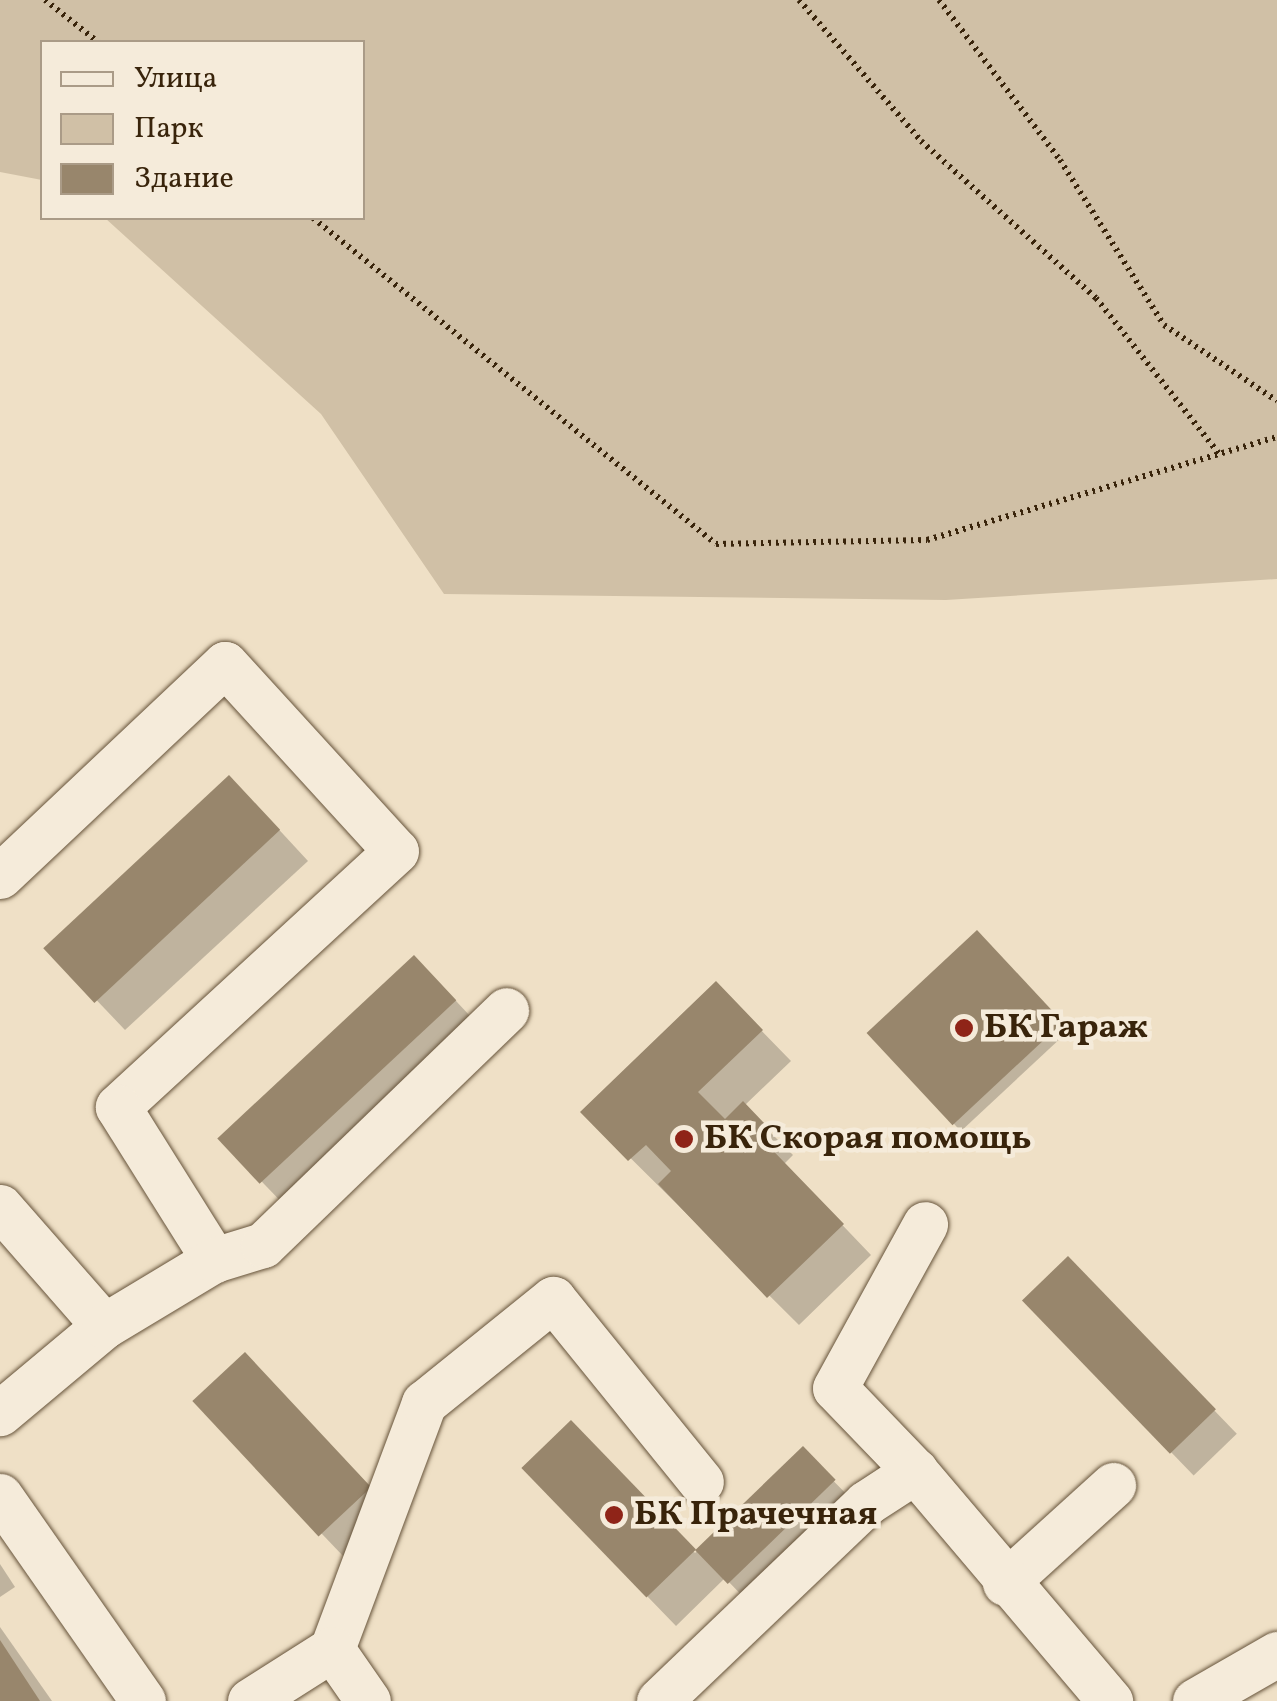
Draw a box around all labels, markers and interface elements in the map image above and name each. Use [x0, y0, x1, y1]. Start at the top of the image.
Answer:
legend [40, 40, 365, 220]
text: Улица [134, 58, 217, 100]
text: Парк [134, 108, 203, 150]
text: Здание [134, 158, 234, 200]
place label: БК Гараж [984, 1007, 1148, 1049]
marker: БК Гараж [953, 1017, 975, 1039]
place label: БК Скорая помощь [704, 1118, 1031, 1160]
marker: БК Скорая помощь [673, 1128, 695, 1150]
place label: БК Прачечная [634, 1494, 877, 1536]
marker: БК Прачечная [603, 1504, 625, 1526]

